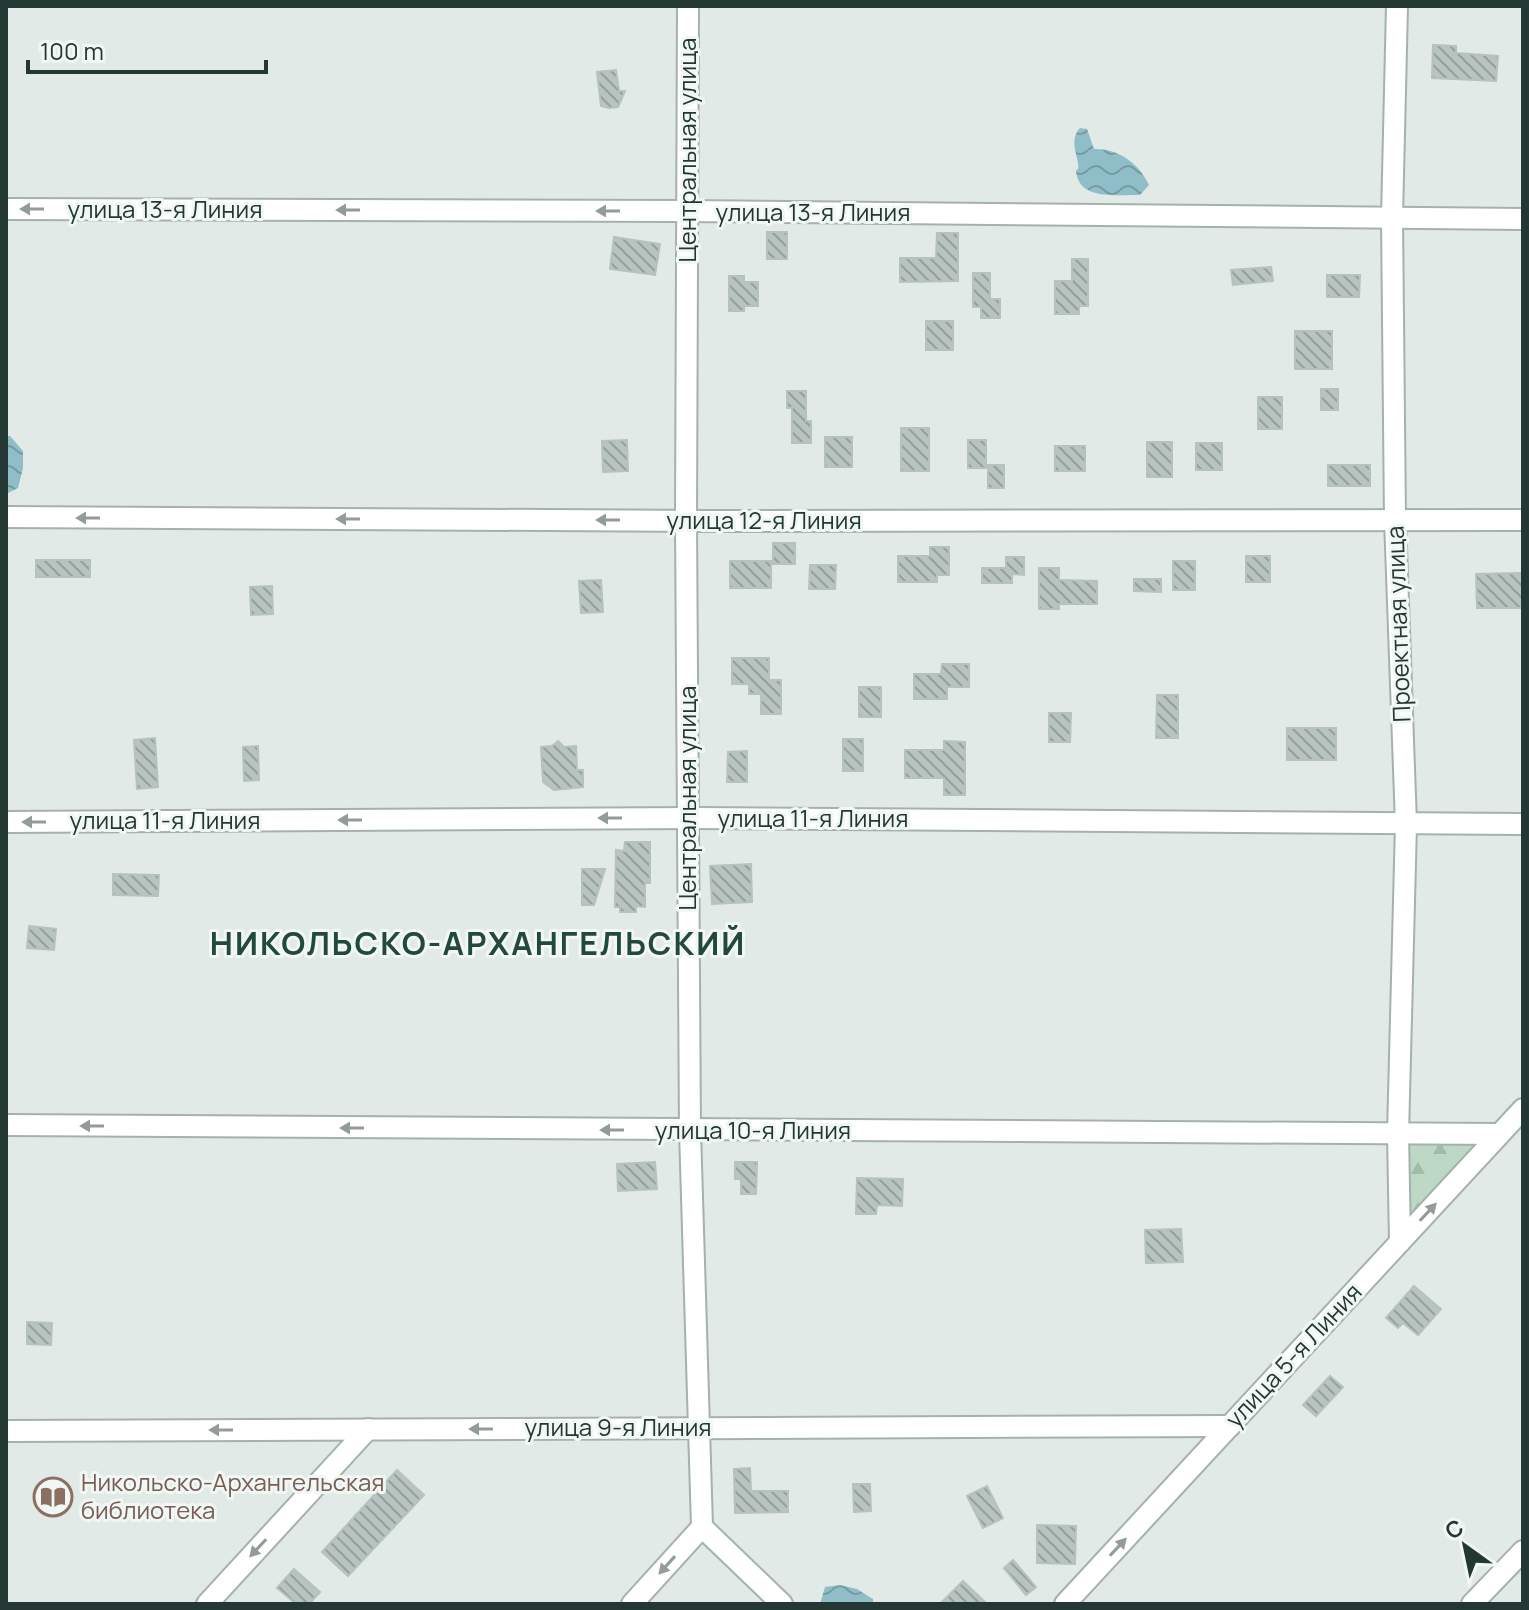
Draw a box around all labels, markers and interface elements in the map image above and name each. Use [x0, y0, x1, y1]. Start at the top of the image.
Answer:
scale bar [28, 24, 266, 74]
text: 100 m [40, 34, 104, 67]
street label: Центральная улица [670, 38, 703, 262]
street label: улица 13-я Линия [68, 192, 262, 225]
street label: улица 13-я Линия [716, 195, 910, 228]
one-way arrow [19, 203, 44, 215]
one-way arrow [335, 204, 360, 216]
one-way arrow [595, 205, 620, 217]
street label: улица 12-я Линия [666, 503, 862, 536]
one-way arrow [75, 512, 100, 524]
one-way arrow [335, 513, 360, 525]
one-way arrow [595, 514, 620, 526]
street label: Проектная улица [1378, 525, 1417, 723]
street label: Центральная улица [670, 686, 703, 910]
street label: улица 11-я Линия [717, 801, 909, 834]
street label: улица 11-я Линия [69, 803, 261, 836]
one-way arrow [597, 812, 622, 824]
one-way arrow [337, 814, 362, 826]
one-way arrow [21, 815, 46, 828]
district label: НИКОЛЬСКО-АРХАНГЕЛЬСКИЙ [210, 921, 746, 965]
street label: улица 10-я Линия [655, 1113, 851, 1146]
one-way arrow [79, 1120, 104, 1132]
one-way arrow [339, 1122, 364, 1134]
one-way arrow [599, 1124, 624, 1136]
one-way arrow [1418, 1203, 1436, 1222]
street label: улица 5-я Линия [1217, 1276, 1368, 1434]
street label: улица 9-я Линия [524, 1410, 712, 1443]
one-way arrow [468, 1423, 493, 1435]
one-way arrow [208, 1424, 233, 1436]
place label: Никольско-Архангельская библиотека [81, 1465, 385, 1526]
library icon: Никольско-Архангельская библиотека [32, 1476, 74, 1518]
north arrow [1425, 1506, 1505, 1586]
text: С [1439, 1512, 1469, 1546]
one-way arrow [1108, 1537, 1126, 1556]
one-way arrow [250, 1538, 268, 1557]
one-way arrow [658, 1556, 676, 1575]

